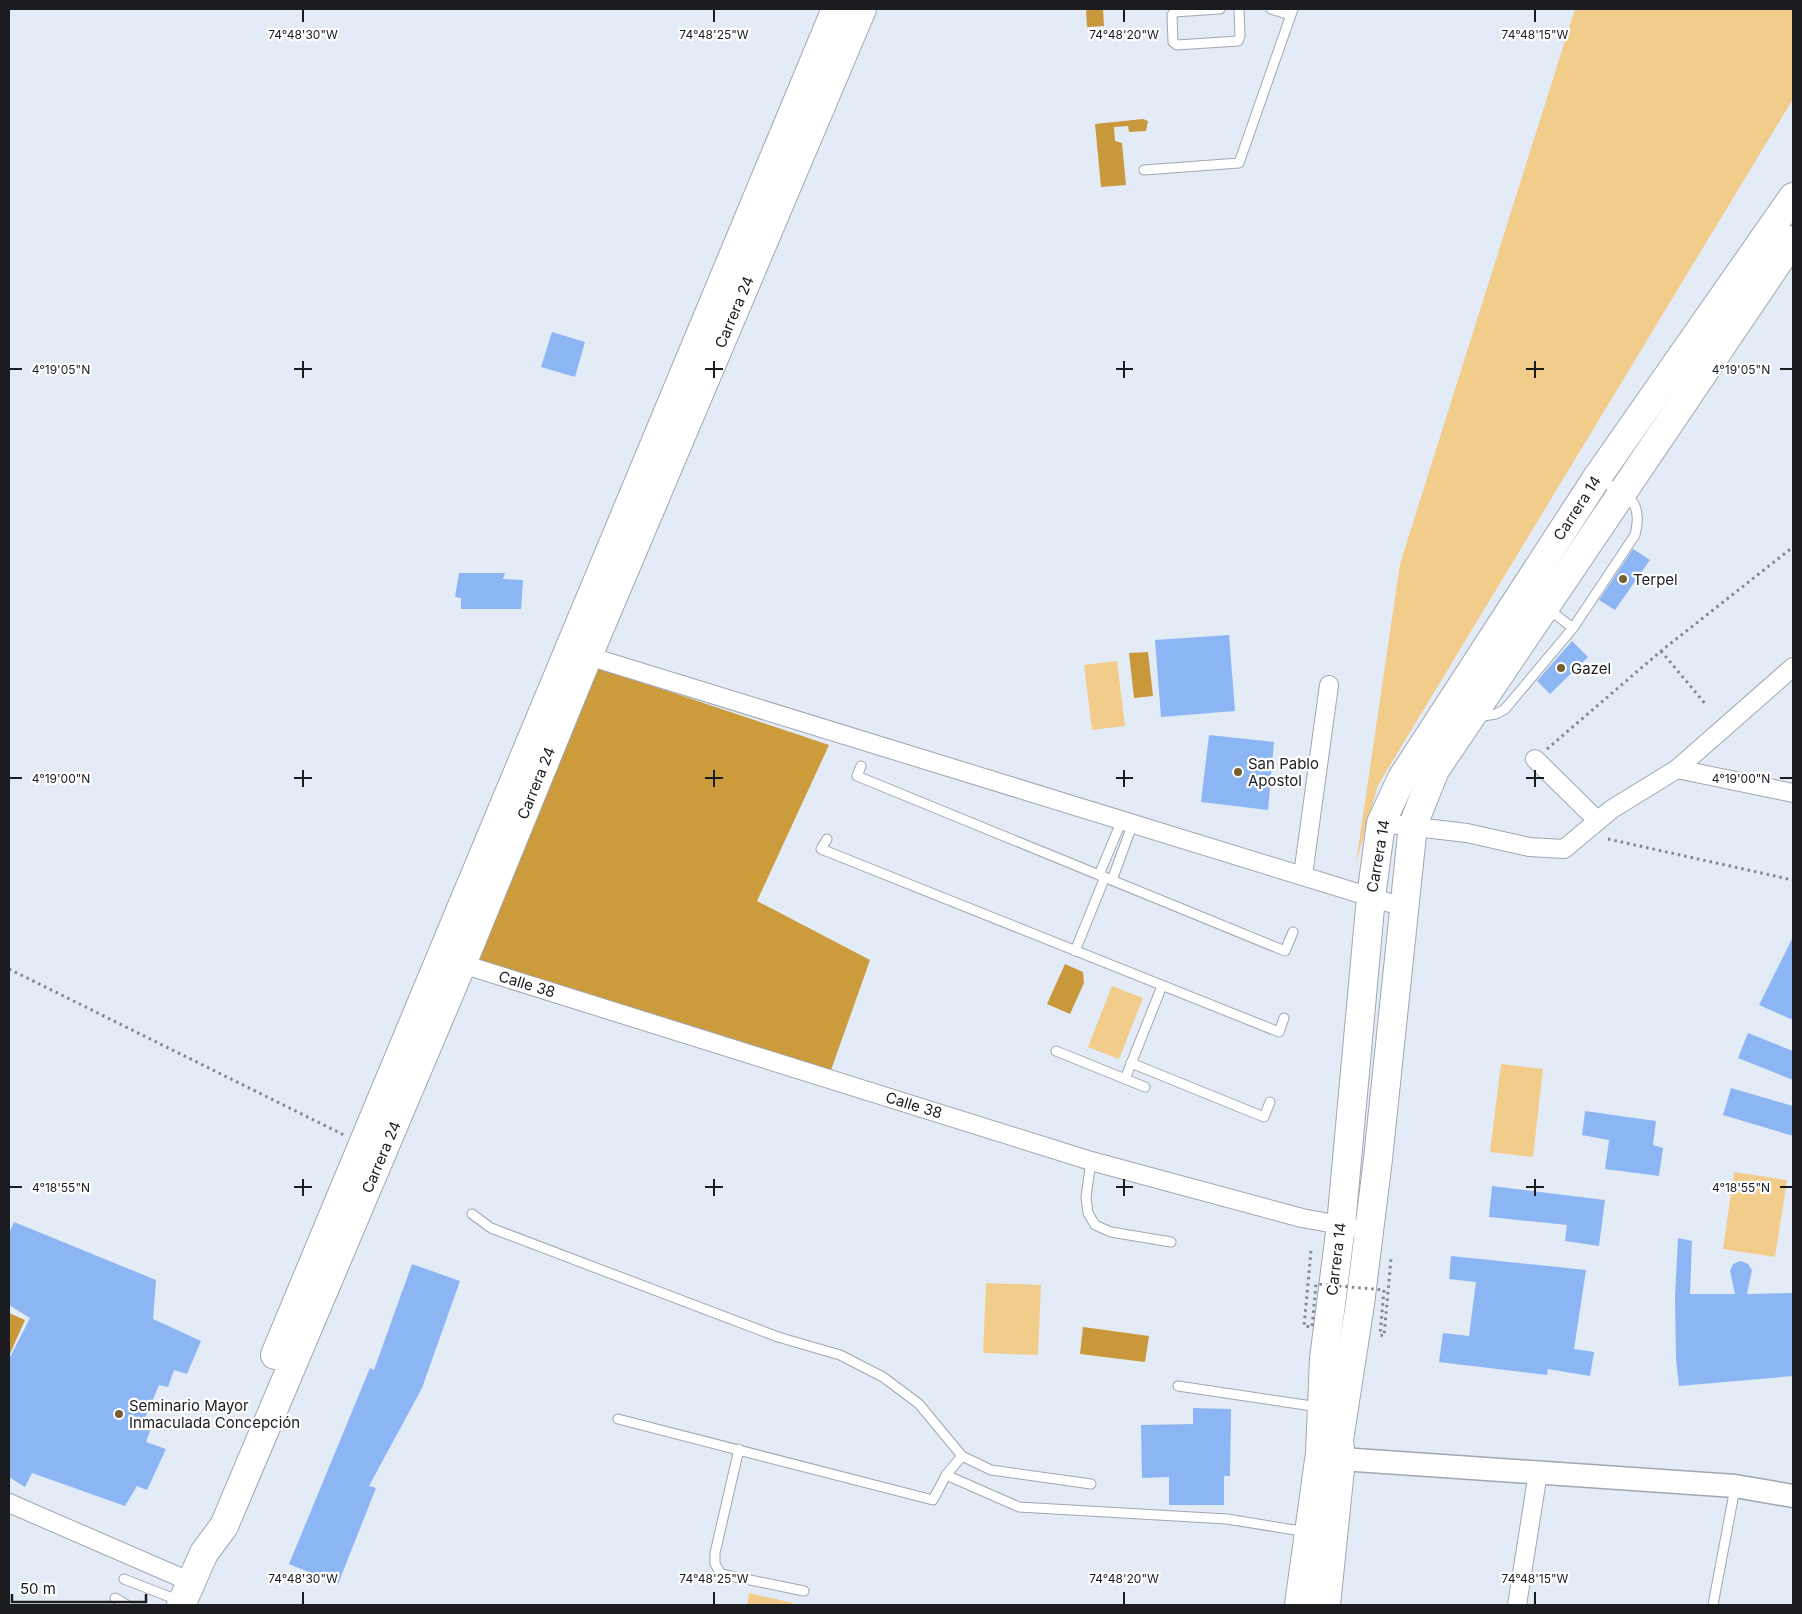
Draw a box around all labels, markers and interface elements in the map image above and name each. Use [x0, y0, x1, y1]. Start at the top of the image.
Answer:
text: 74°48'30"W [268, 27, 338, 42]
text: 74°48'25"W [679, 27, 749, 42]
text: 74°48'20"W [1089, 27, 1159, 42]
text: 74°48'15"W [1502, 27, 1569, 42]
street label: Carrera 24 [710, 273, 758, 351]
text: 4°19'05"N [32, 362, 90, 377]
text: 4°19'05"N [1712, 362, 1770, 377]
street label: Carrera 14 [1549, 472, 1605, 544]
place label: Terpel [1633, 570, 1678, 589]
marker: Terpel [1617, 573, 1629, 585]
place label: Gazel [1571, 659, 1611, 678]
marker: Gazel [1555, 662, 1567, 674]
street label: Carrera 24 [513, 744, 559, 822]
place label: San Pablo Apostol [1248, 754, 1319, 790]
marker: San Pablo Apostol [1232, 766, 1244, 778]
text: 4°19'00"N [32, 771, 90, 786]
text: 4°19'00"N [1712, 771, 1770, 786]
street label: Carrera 14 [1362, 818, 1394, 894]
street label: Calle 38 [496, 966, 558, 1002]
street label: Calle 38 [883, 1087, 945, 1123]
street label: Carrera 24 [357, 1118, 405, 1196]
text: 4°18'55"N [32, 1180, 90, 1195]
text: 4°18'55"N [1712, 1180, 1770, 1195]
street label: Carrera 14 [1322, 1221, 1350, 1297]
place label: Seminario Mayor Inmaculada Concepción [129, 1396, 300, 1432]
marker: Seminario Mayor Inmaculada Concepción [113, 1408, 125, 1420]
text: 74°48'30"W [268, 1571, 338, 1586]
text: 74°48'25"W [679, 1571, 749, 1586]
text: 74°48'20"W [1089, 1571, 1159, 1586]
text: 74°48'15"W [1502, 1571, 1569, 1586]
scale bar [12, 1572, 146, 1604]
text: 50 m [20, 1579, 56, 1598]

